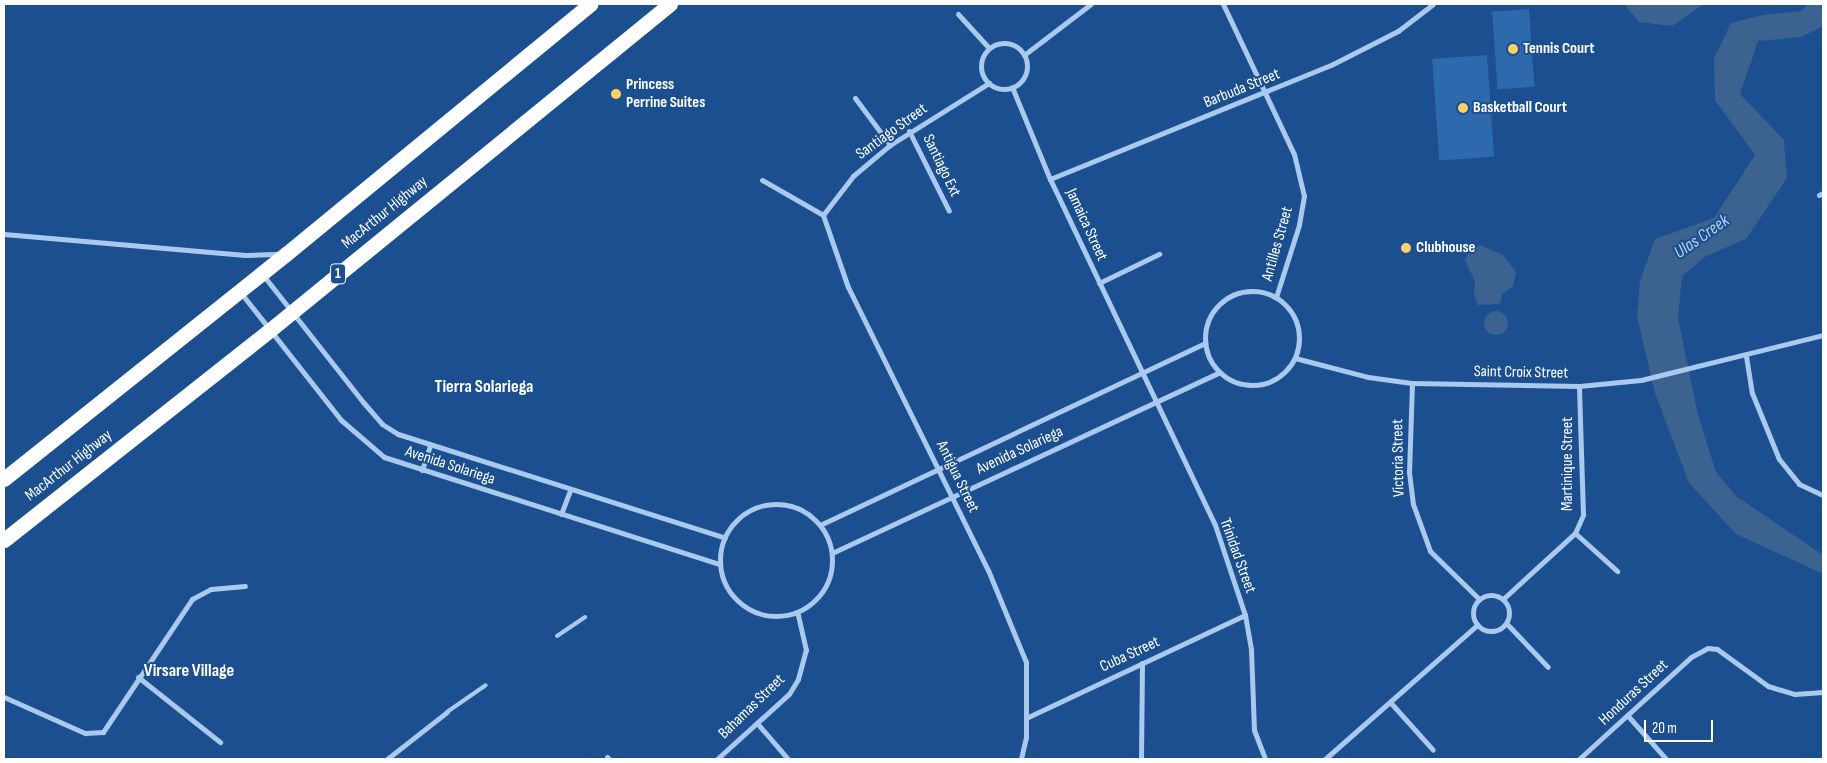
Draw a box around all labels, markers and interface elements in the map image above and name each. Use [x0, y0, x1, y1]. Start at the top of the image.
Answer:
place label: Tennis Court [1523, 39, 1594, 59]
marker: Tennis Court [1507, 43, 1519, 55]
street label: Barbuda Street [1201, 65, 1283, 113]
place label: Princess Perrine Suites [626, 75, 705, 113]
marker: Princess Perrine Suites [610, 88, 622, 100]
place label: Basketball Court [1473, 98, 1567, 118]
street label: Santiago Street [853, 100, 931, 164]
marker: Basketball Court [1457, 102, 1469, 114]
street label: Santiago Ext [918, 132, 964, 200]
street label: MacArthur Highway [338, 173, 432, 253]
street label: Jamaica Street [1061, 186, 1111, 264]
street label: Antilles Street [1258, 205, 1298, 283]
water label: Ulas Creek [1670, 210, 1734, 264]
place label: Clubhouse [1416, 238, 1475, 258]
marker: Clubhouse [1400, 242, 1412, 254]
road number: 1 [329, 262, 347, 286]
street label: Saint Croix Street [1474, 363, 1568, 383]
district label: Tierra Solariega [435, 376, 533, 398]
street label: Martinique Street [1558, 417, 1578, 511]
street label: Victoria Street [1389, 419, 1409, 497]
street label: Avenida Solariega [974, 423, 1066, 479]
street label: MacArthur Highway [22, 426, 116, 506]
street label: Antigua Street [931, 438, 983, 516]
street label: Avenida Solariega [403, 442, 497, 490]
street label: Trinidad Street [1215, 516, 1259, 596]
street label: Cuba Street [1097, 633, 1163, 677]
street label: Honduras Street [1595, 656, 1673, 730]
district label: Virsare Village [144, 660, 234, 682]
street label: Bahamas Street [715, 671, 789, 743]
scale bar [1647, 710, 1716, 742]
text: 20 m [1652, 719, 1677, 738]

